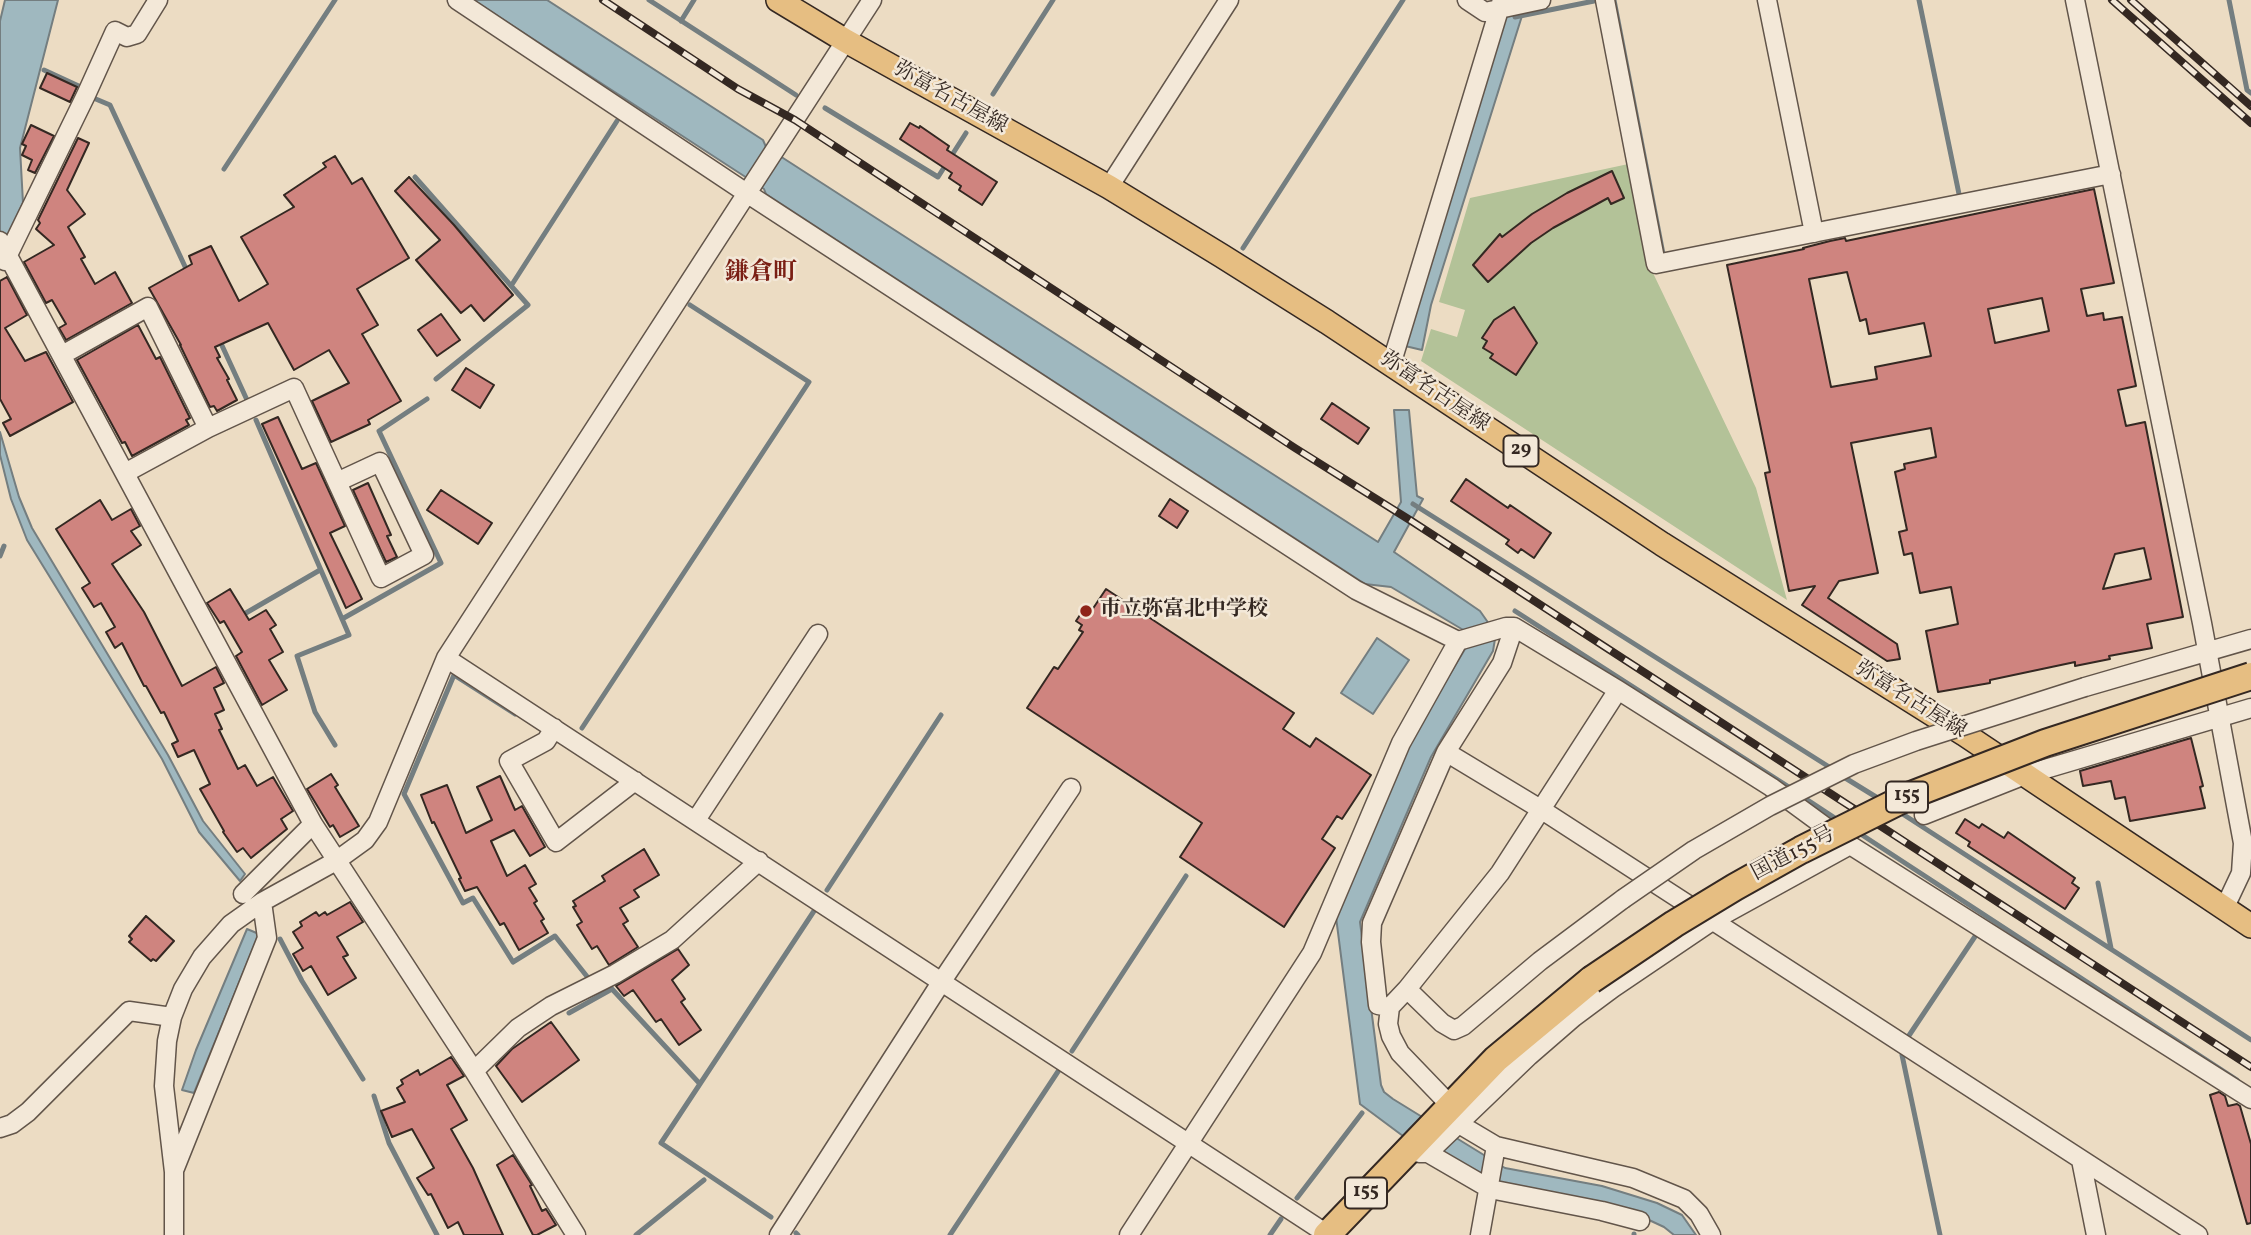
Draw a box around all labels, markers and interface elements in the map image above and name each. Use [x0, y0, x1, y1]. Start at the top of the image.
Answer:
street label: 弥富名古屋線 [889, 57, 1011, 141]
district label: 鎌倉町 [725, 261, 797, 289]
street label: 弥富名古屋線 [1375, 347, 1493, 439]
road number: 29 [1504, 436, 1538, 466]
place label: 市立弥富北中学校 [1100, 598, 1268, 624]
marker: 市立弥富北中学校 [1078, 603, 1094, 619]
street label: 弥富名古屋線 [1850, 657, 1970, 745]
road number: 155 [1886, 782, 1928, 812]
street label: 国道155号 [1748, 822, 1840, 888]
road number: 155 [1345, 1177, 1387, 1208]

